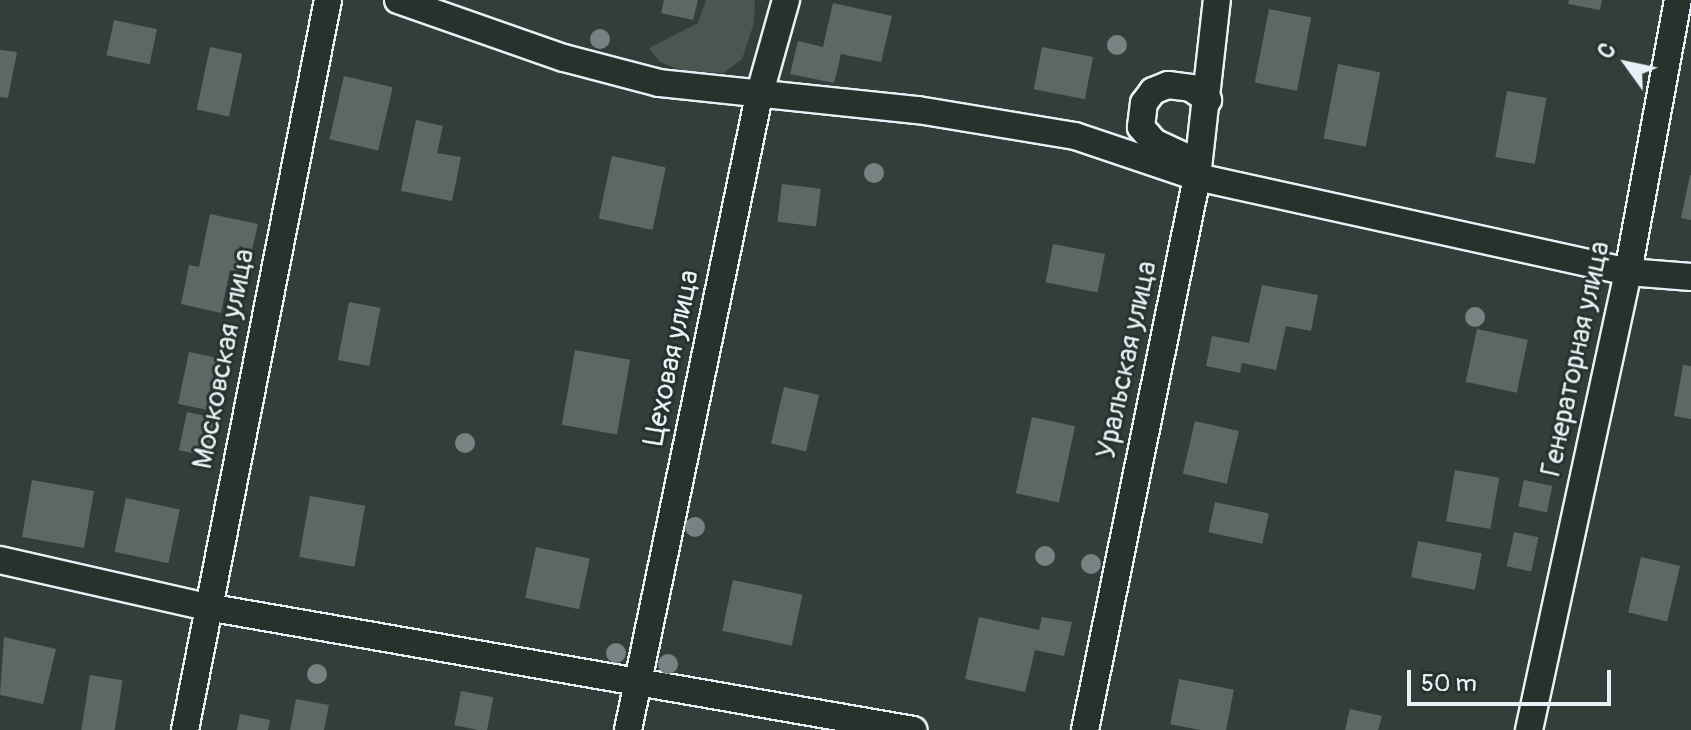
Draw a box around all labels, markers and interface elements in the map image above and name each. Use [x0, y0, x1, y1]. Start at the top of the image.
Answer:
north arrow [1587, 24, 1667, 104]
text: С [1591, 38, 1622, 64]
street label: Генераторная улица [1535, 238, 1617, 480]
street label: Московская улица [186, 246, 262, 472]
street label: Уральская улица [1090, 258, 1164, 462]
street label: Цеховая улица [637, 267, 707, 449]
scale bar [1411, 654, 1615, 704]
text: 50 m [1421, 669, 1477, 698]

